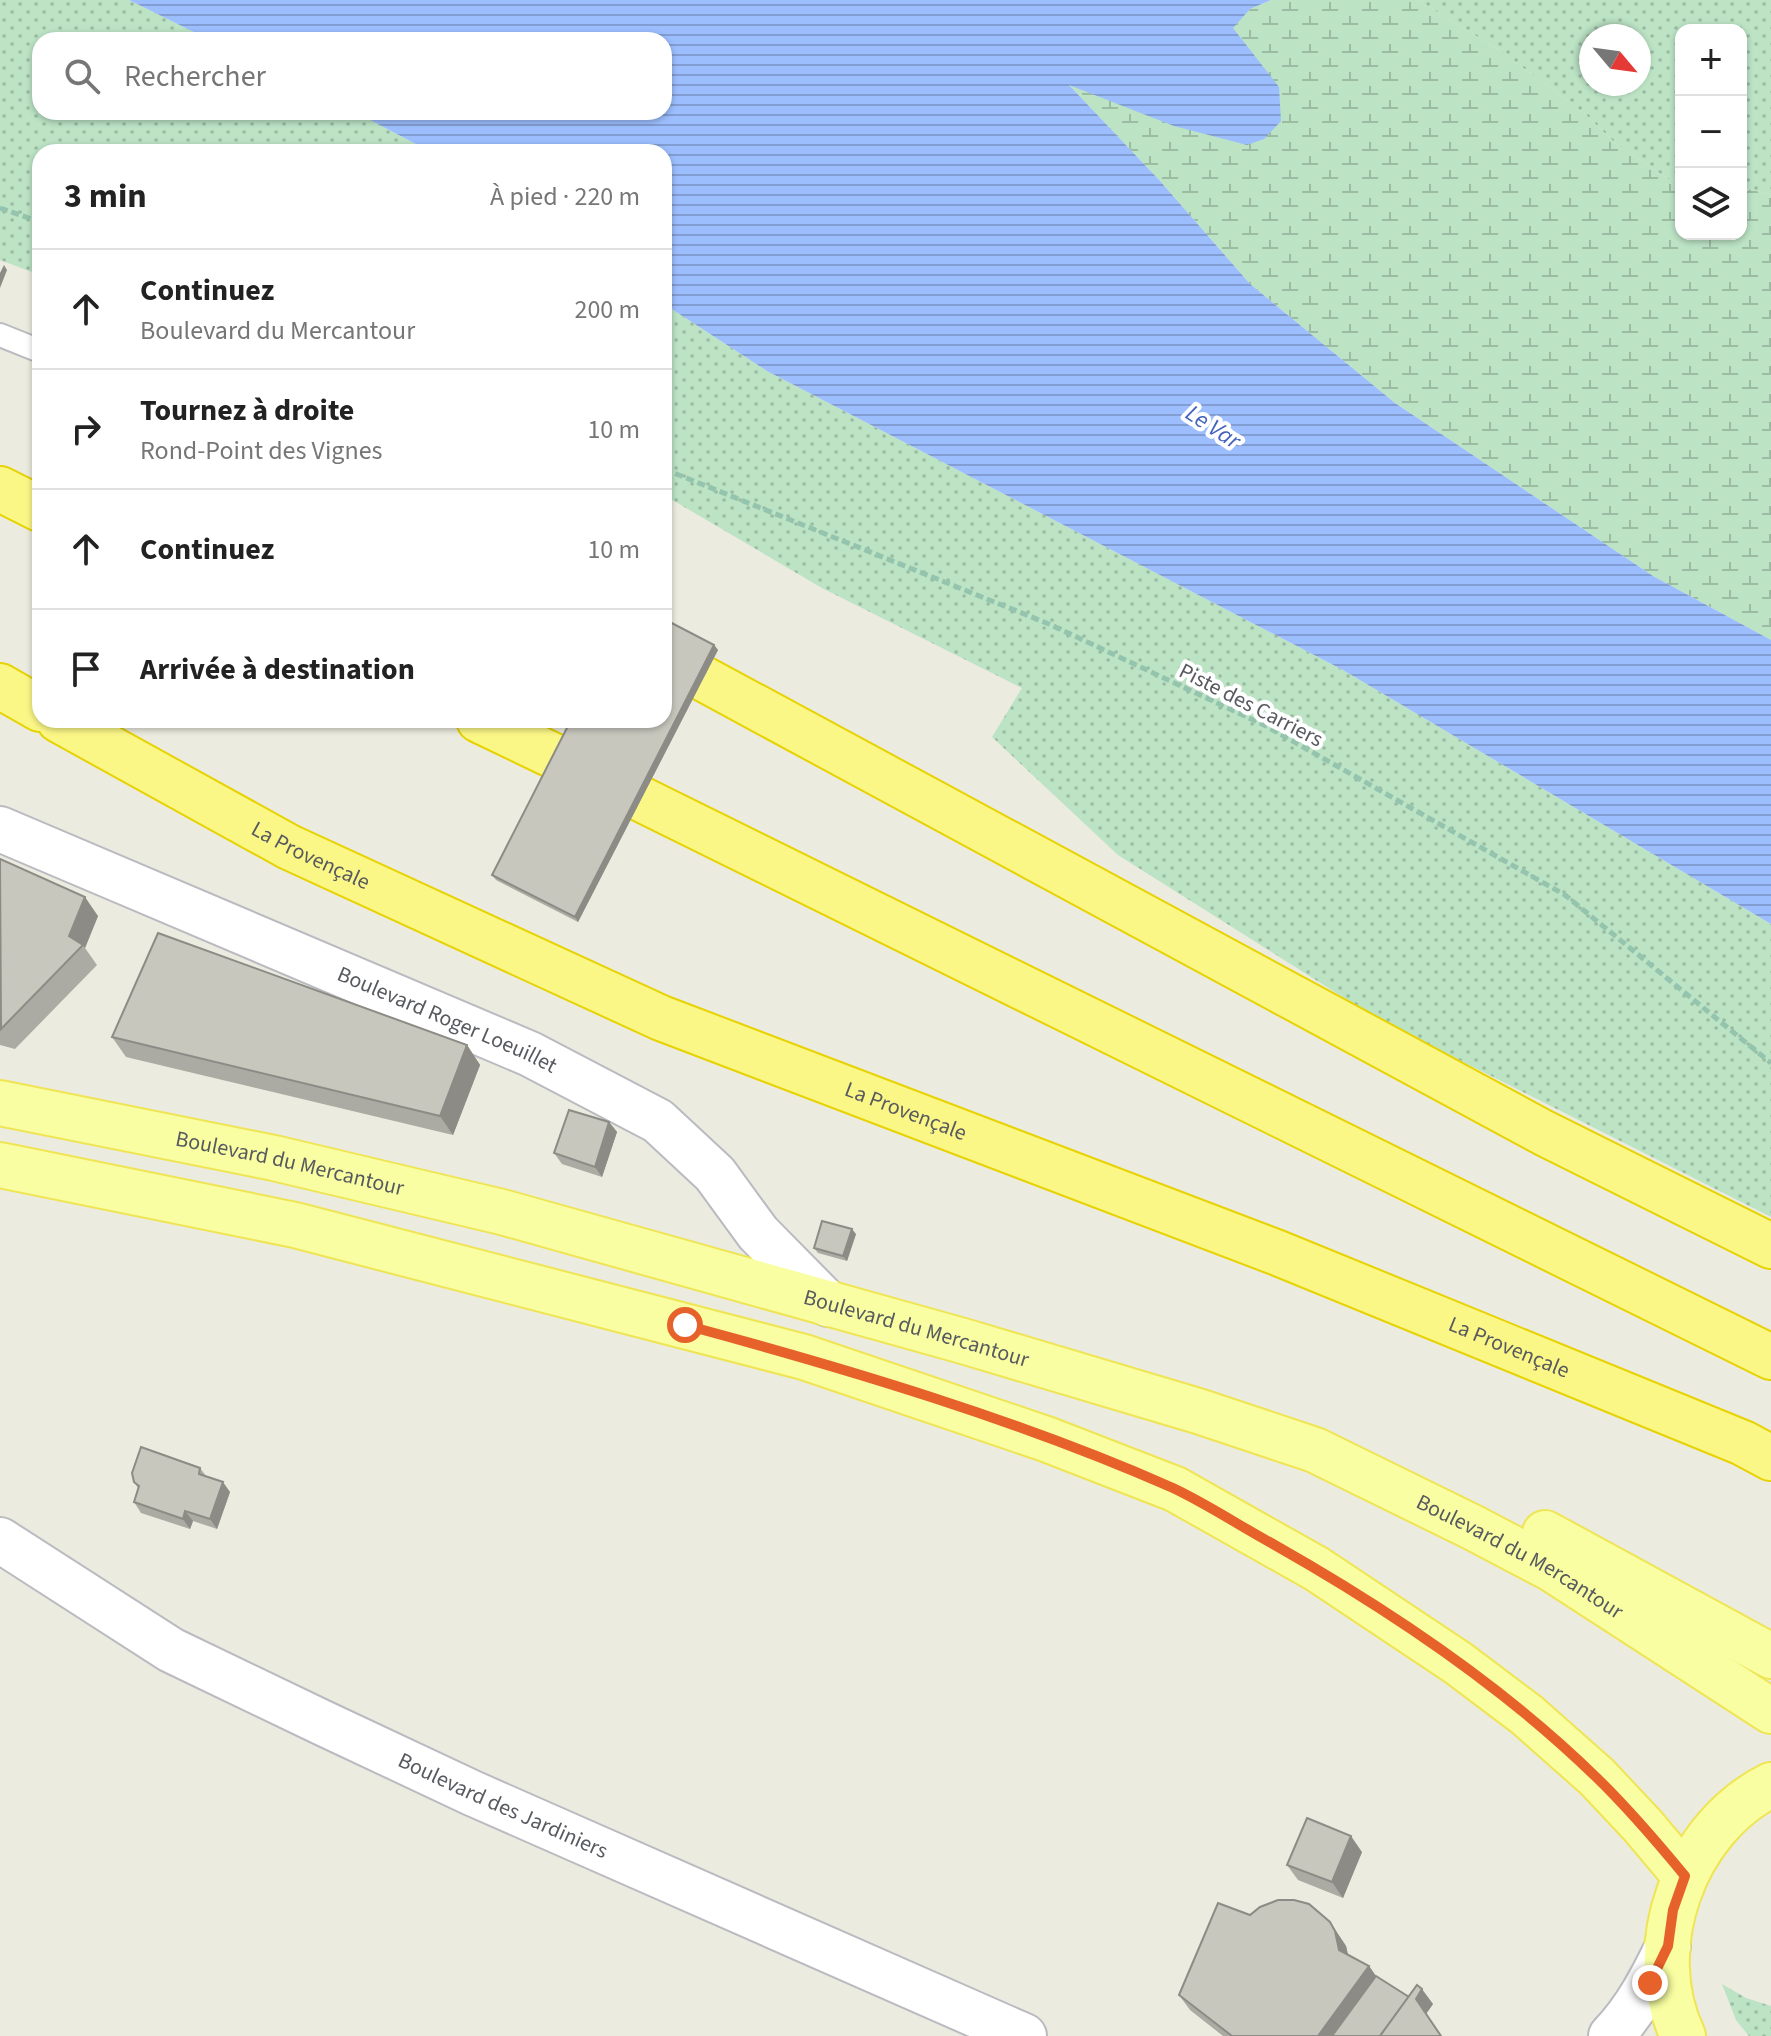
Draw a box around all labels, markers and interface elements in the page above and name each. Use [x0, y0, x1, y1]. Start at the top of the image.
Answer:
north arrow [1579, 24, 1651, 96]
map controls [1675, 24, 1747, 240]
button: + [1675, 24, 1747, 96]
search box [32, 32, 672, 120]
icon: search [60, 54, 104, 98]
text: Rechercher [124, 55, 266, 98]
button: − [1675, 96, 1747, 168]
button: layers [1675, 168, 1747, 240]
text: 3 min [64, 172, 147, 221]
text: À pied · 220 m [490, 178, 640, 215]
text: Continuez [140, 269, 274, 312]
icon: ahead [64, 287, 108, 331]
text: 200 m [574, 291, 640, 328]
text: Boulevard du Mercantour [140, 312, 415, 349]
text: Tournez à droite [140, 389, 354, 432]
water label: Le Var [1179, 396, 1249, 459]
icon: right [64, 407, 108, 451]
text: 10 m [587, 411, 640, 448]
text: Rond-Point des Vignes [140, 432, 382, 469]
icon: ahead [64, 527, 108, 571]
text: Continuez [140, 528, 274, 571]
text: 10 m [587, 531, 640, 568]
icon: arrive [64, 647, 108, 691]
text: Arrivée à destination [140, 648, 415, 691]
street label: Piste des Carriers [1173, 655, 1329, 755]
street label: La Provençale [245, 813, 375, 898]
street label: Boulevard Roger Loeuillet [332, 958, 563, 1082]
street label: La Provençale [840, 1073, 972, 1149]
street label: Boulevard du Mercantour [173, 1123, 408, 1204]
street label: Boulevard du Mercantour [800, 1281, 1033, 1376]
route start [667, 1307, 703, 1343]
street label: La Provençale [1444, 1308, 1575, 1387]
street label: Boulevard du Mercantour [1411, 1486, 1630, 1627]
street label: Boulevard des Jardiniers [393, 1744, 613, 1867]
route end [1632, 1965, 1668, 2001]

